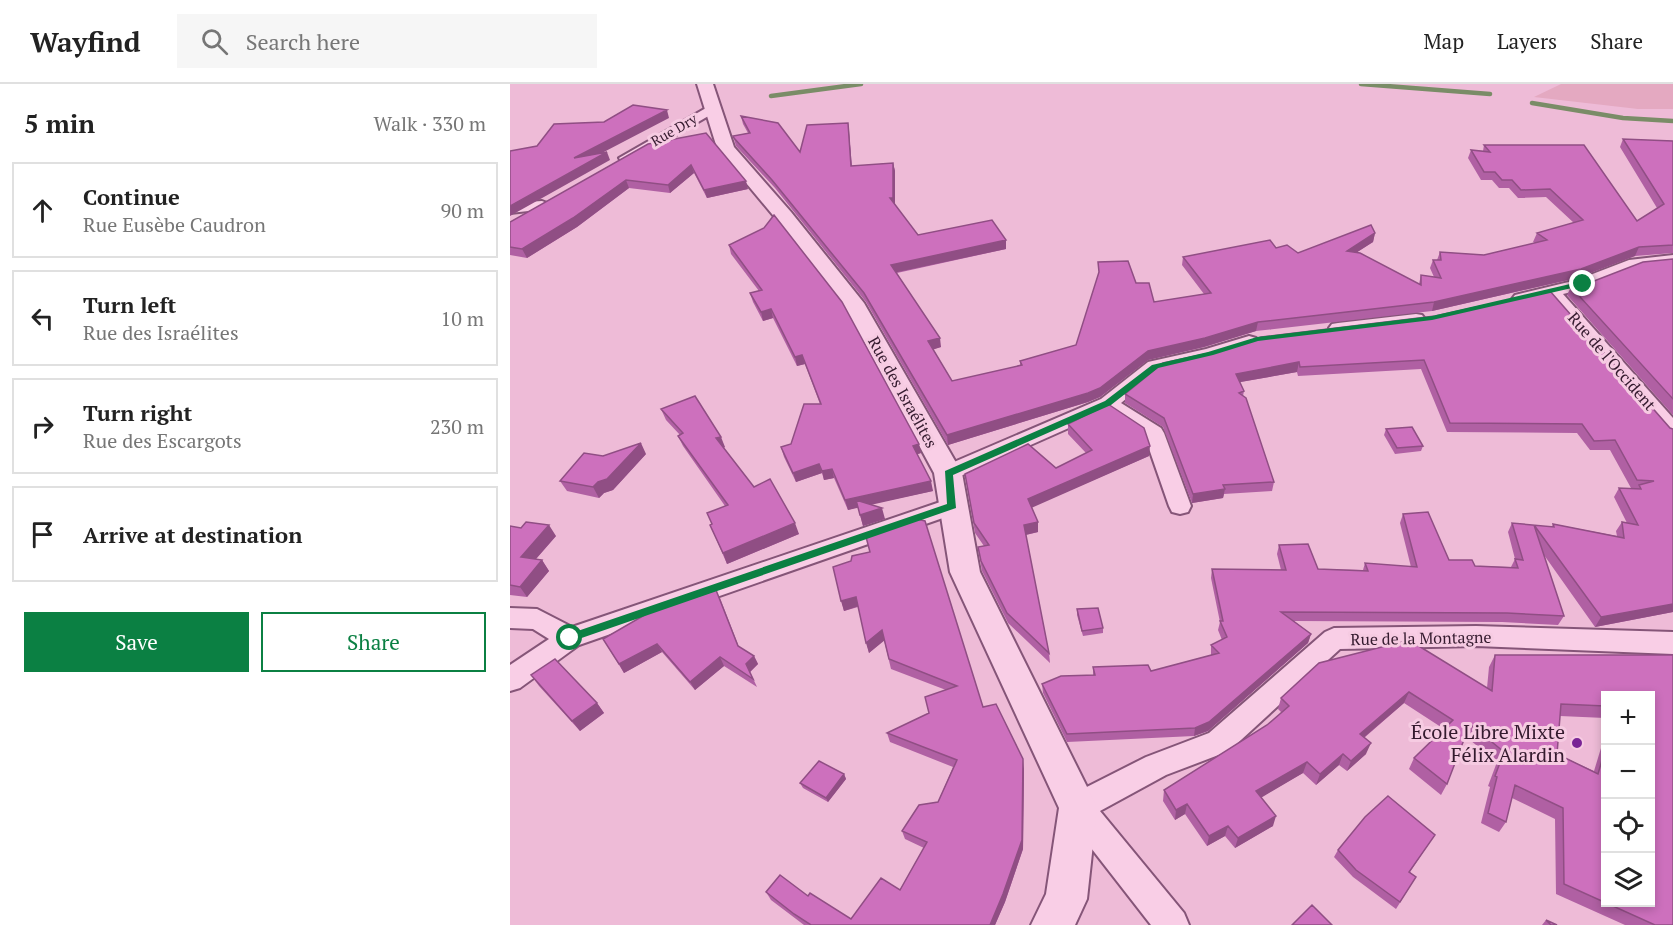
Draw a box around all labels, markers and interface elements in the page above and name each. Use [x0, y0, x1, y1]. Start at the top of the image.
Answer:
search box [177, 14, 597, 68]
text: Wayfind [30, 23, 141, 60]
icon: search [198, 25, 231, 58]
text: Search here [246, 27, 360, 56]
text: Map [1423, 27, 1464, 55]
text: Layers [1497, 27, 1557, 55]
text: Share [1590, 27, 1643, 55]
text: 5 min [24, 106, 95, 140]
street label: Rue Dry [647, 108, 701, 150]
text: Walk · 330 m [374, 110, 486, 137]
text: Continue [83, 182, 180, 211]
icon: ahead [26, 194, 59, 227]
text: 90 m [441, 197, 484, 224]
text: Rue Eusèbe Caudron [83, 211, 266, 238]
route end [1569, 270, 1595, 296]
text: Turn left [83, 290, 176, 319]
icon: left [26, 302, 59, 335]
text: 10 m [441, 305, 484, 332]
street label: Rue de l'Occident [1563, 307, 1661, 415]
text: Rue des Israélites [83, 319, 239, 346]
street label: Rue des Israélites [863, 332, 943, 452]
text: Turn right [83, 398, 192, 427]
icon: right [26, 410, 59, 443]
text: 230 m [430, 413, 484, 440]
text: Rue des Escargots [83, 427, 242, 454]
icon: arrive [26, 518, 59, 551]
text: Arrive at destination [83, 520, 302, 549]
button: Save [24, 612, 249, 672]
button: Share [261, 612, 486, 672]
route start [556, 624, 582, 650]
street label: Rue de la Montagne [1350, 626, 1492, 650]
map controls [1601, 691, 1655, 907]
button: + [1601, 691, 1655, 745]
place label: École Libre Mixte Félix Alardin [1411, 718, 1565, 768]
marker: École Libre Mixte Félix Alardin [1570, 736, 1584, 750]
button: − [1601, 745, 1655, 799]
button: locate [1601, 799, 1655, 853]
button: layers [1601, 853, 1655, 907]

